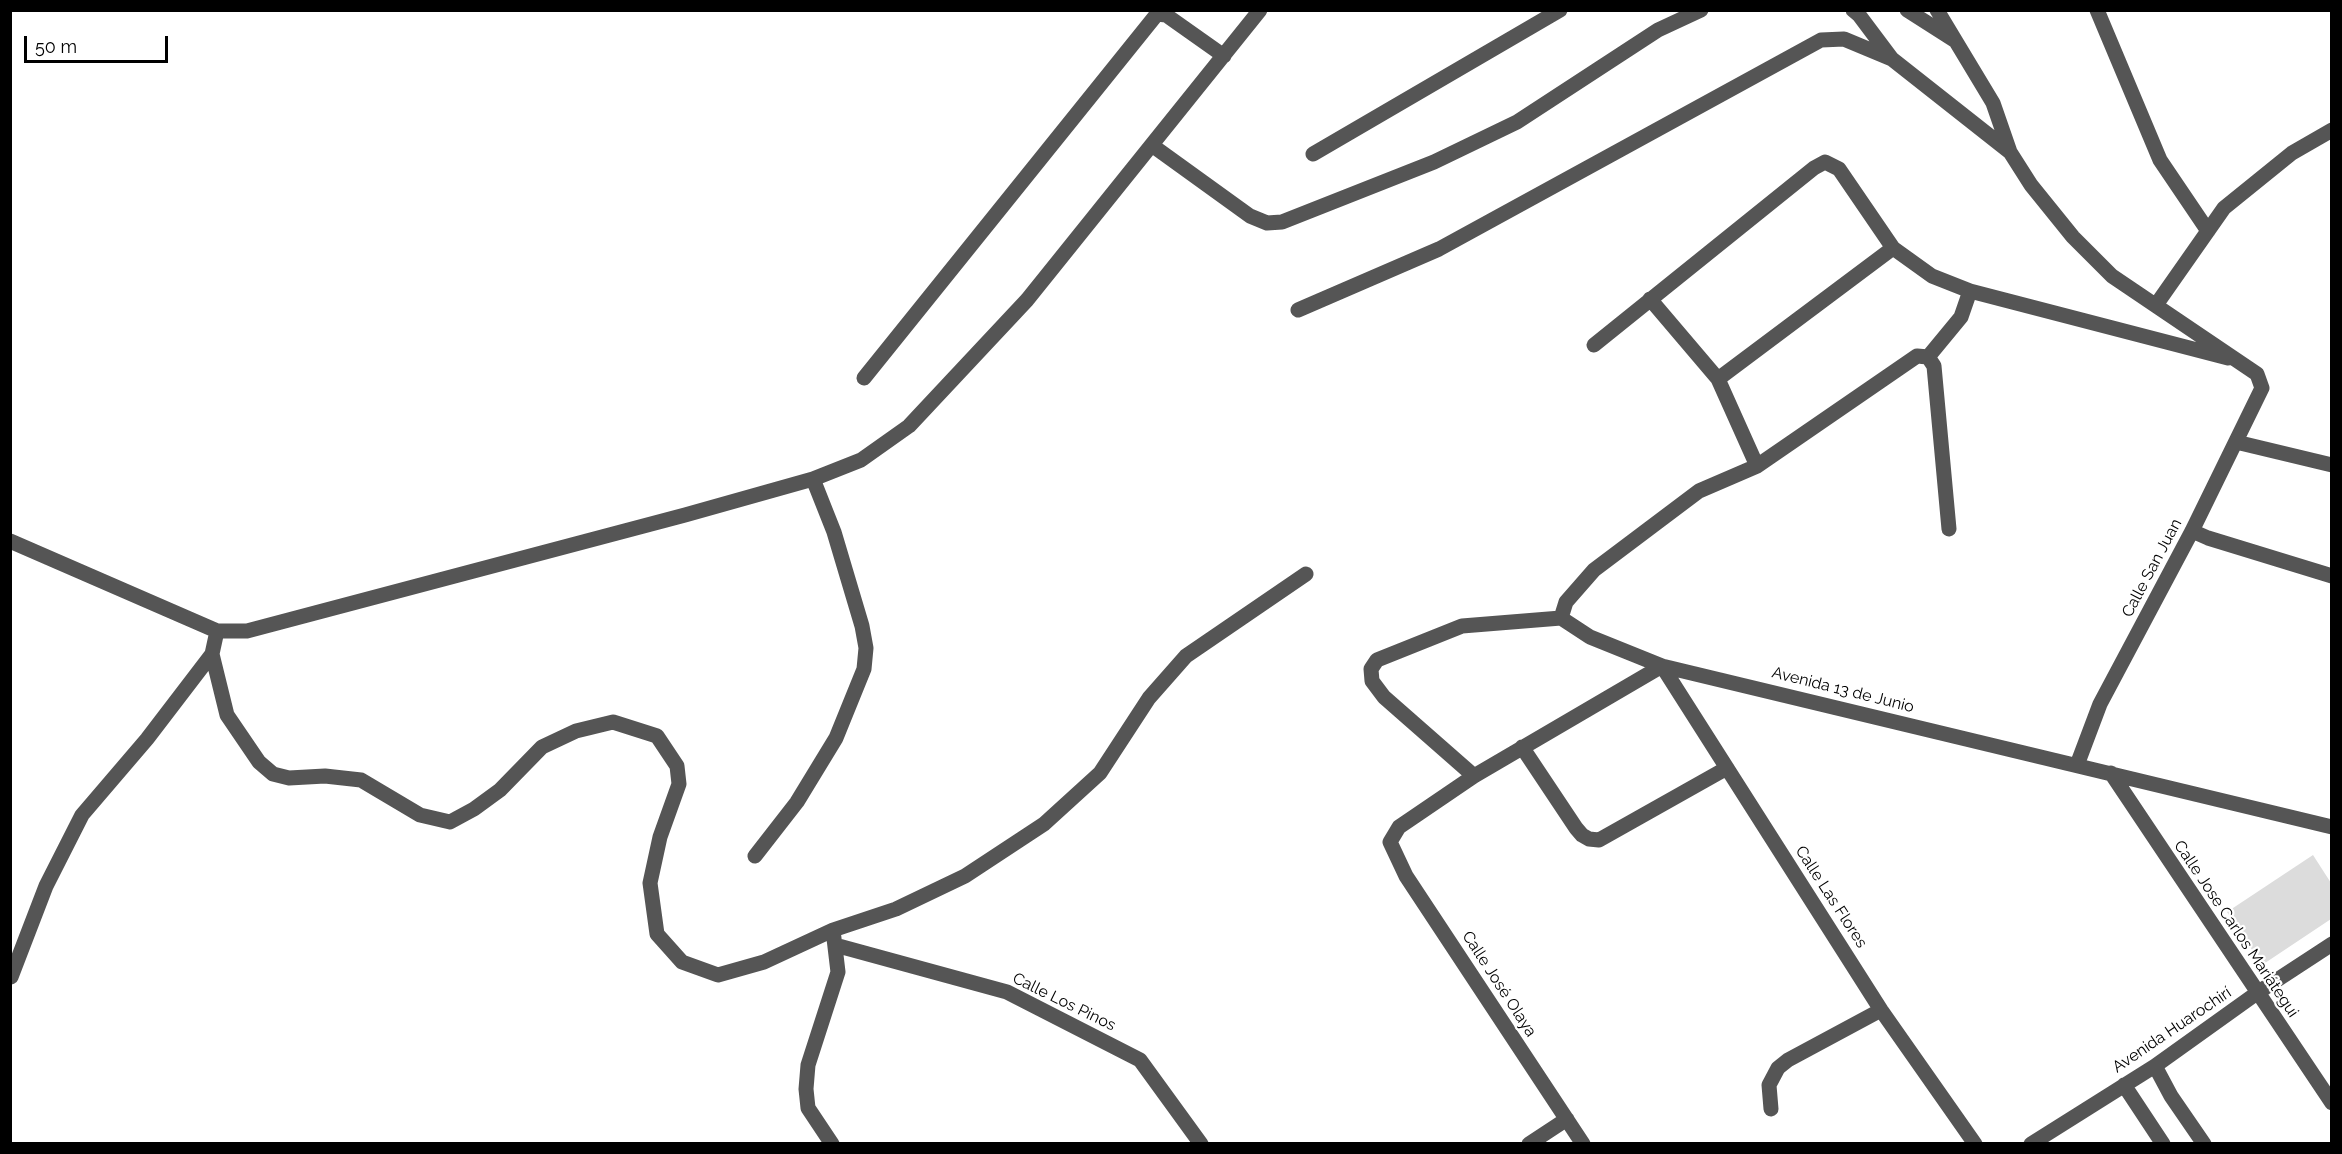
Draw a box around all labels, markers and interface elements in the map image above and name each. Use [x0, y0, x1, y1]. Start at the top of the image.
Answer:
scale bar [27, 24, 171, 62]
text: 50 m [35, 36, 77, 57]
street label: Calle San Juan [2118, 515, 2186, 621]
street label: Avenida 13 de Junio [1770, 663, 1916, 717]
street label: Calle Jose Carlos Mariátegui [2170, 837, 2302, 1021]
street label: Calle Las Flores [1791, 842, 1871, 952]
street label: Calle José Olaya [1458, 928, 1540, 1040]
street label: Calle Los Pinos [1009, 969, 1119, 1035]
street label: Avenida Huarochirí [2109, 983, 2235, 1077]

